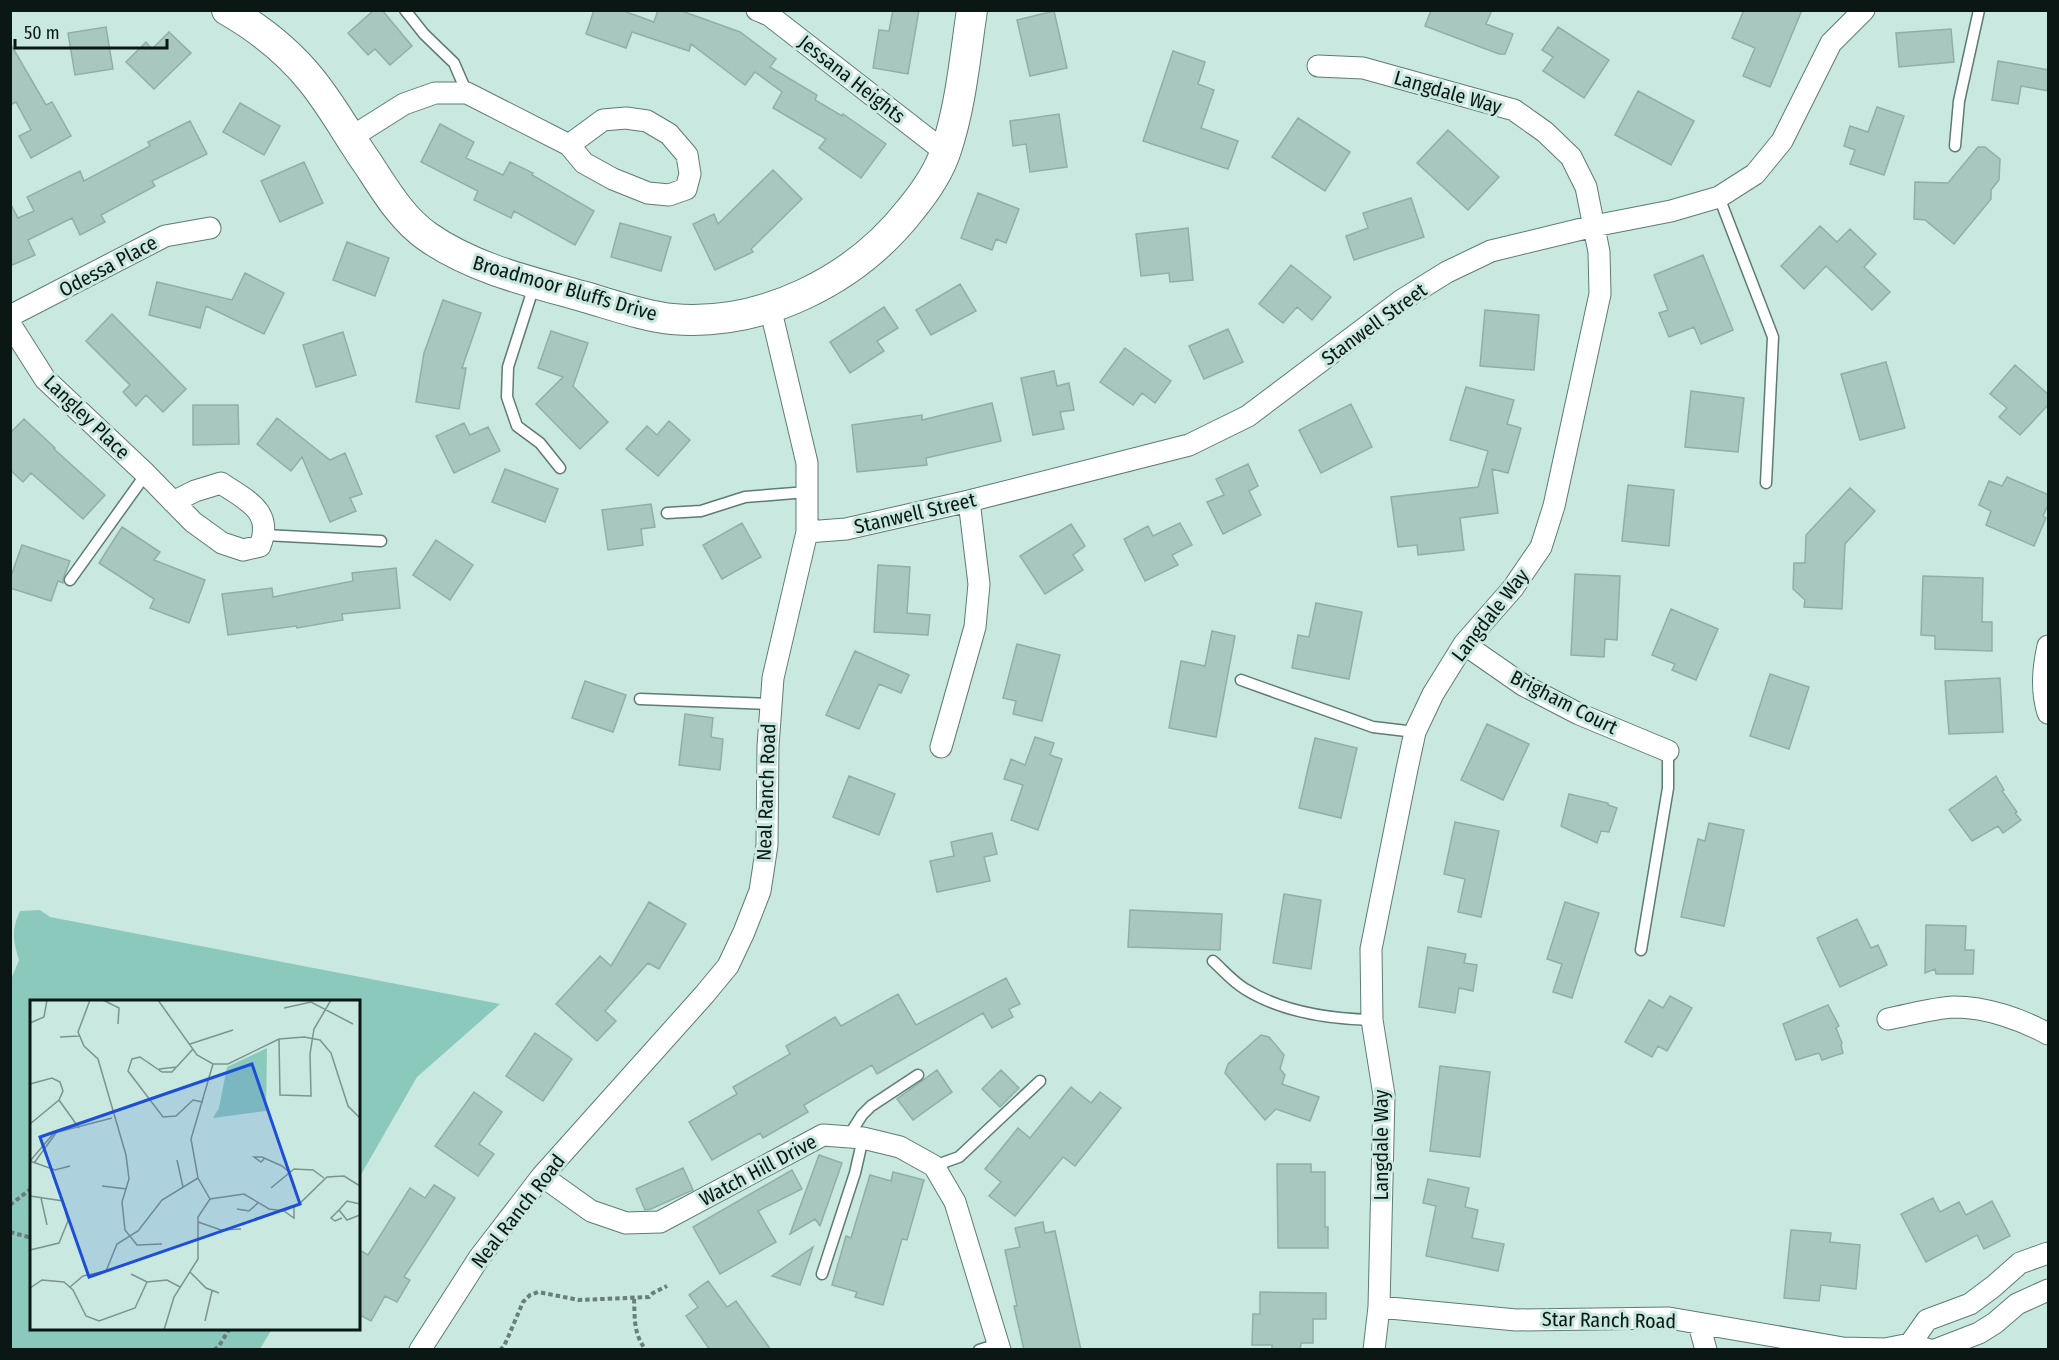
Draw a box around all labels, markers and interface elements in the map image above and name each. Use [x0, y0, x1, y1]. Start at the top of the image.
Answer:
scale bar [15, 12, 166, 50]
text: 50 m [24, 22, 60, 44]
street label: Jessana Heights [794, 30, 910, 128]
street label: Langdale Way [1391, 65, 1505, 119]
street label: Odessa Place [55, 230, 161, 302]
street label: Broadmoor Bluffs Drive [470, 250, 660, 326]
street label: Stanwell Street [1317, 278, 1432, 370]
street label: Langley Place [39, 370, 135, 464]
street label: Stanwell Street [852, 487, 979, 539]
street label: Langdale Way [1446, 564, 1534, 666]
street label: Brigham Court [1506, 665, 1622, 739]
street label: Neal Ranch Road [752, 723, 780, 861]
inset map [30, 1000, 360, 1330]
street label: Langdale Way [1369, 1089, 1393, 1201]
street label: Watch Hill Drive [695, 1129, 821, 1211]
street label: Neal Ranch Road [466, 1149, 570, 1273]
street label: Star Ranch Road [1542, 1307, 1676, 1333]

